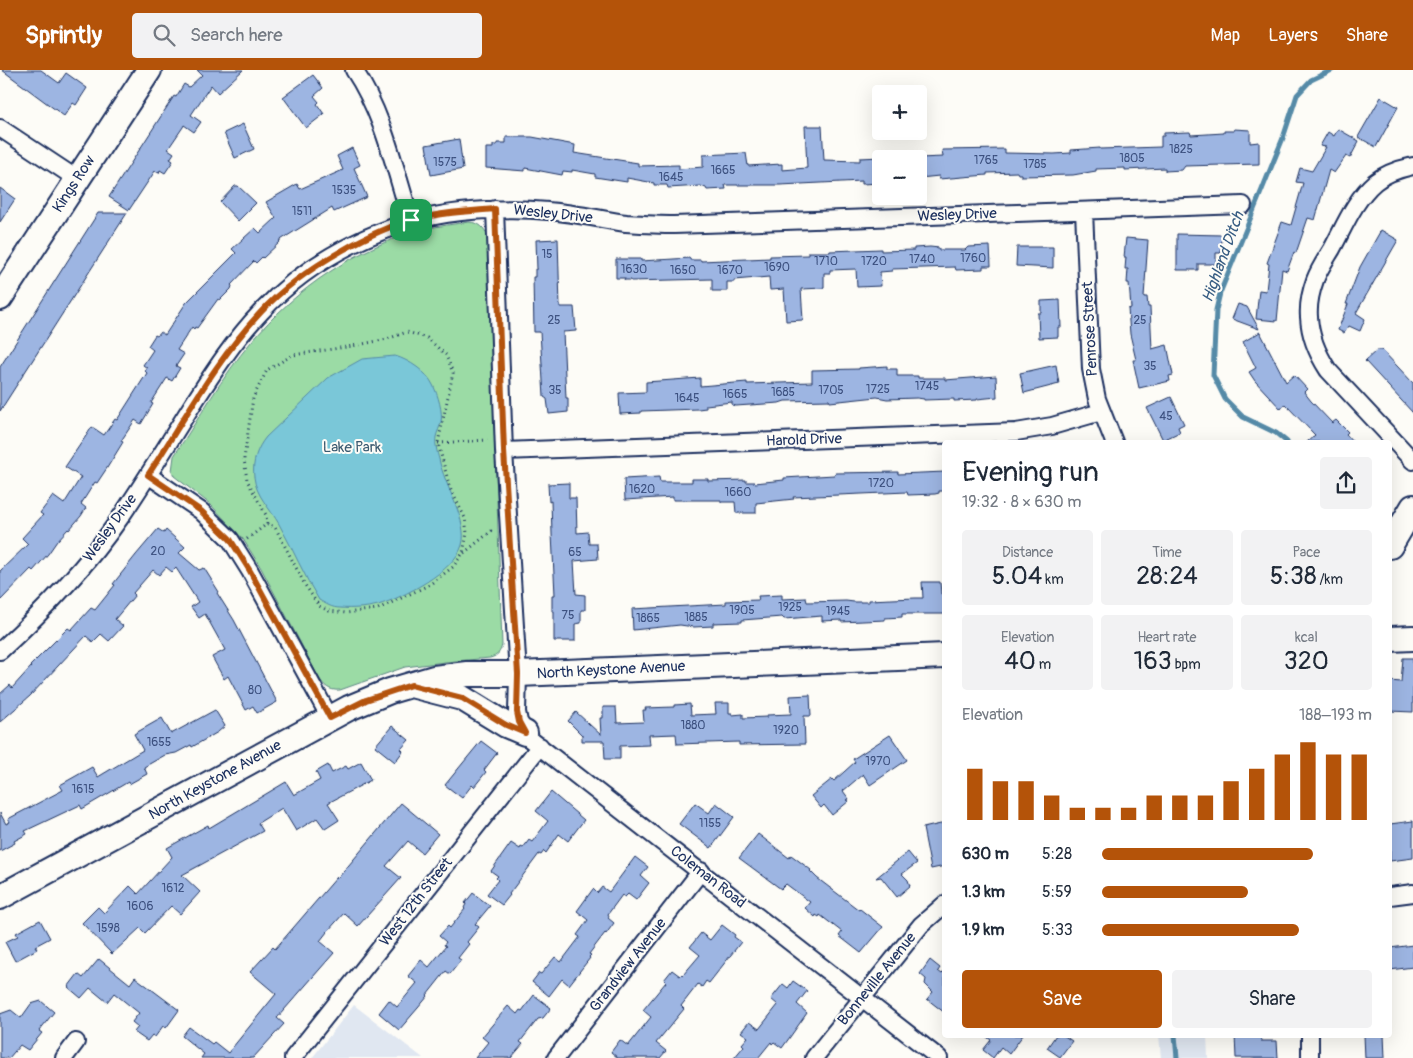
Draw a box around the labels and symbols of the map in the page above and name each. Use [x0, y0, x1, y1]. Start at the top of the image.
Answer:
house number: 1825 [1169, 142, 1193, 157]
house number: 1805 [1119, 151, 1145, 166]
street label: Kings Row [49, 152, 99, 216]
house number: 1765 [974, 153, 998, 168]
house number: 1575 [433, 155, 457, 170]
house number: 1785 [1023, 157, 1047, 172]
house number: 1665 [710, 163, 736, 178]
house number: 1645 [658, 170, 684, 185]
house number: 1535 [332, 183, 356, 198]
pin [390, 199, 432, 241]
street label: Wesley Drive [512, 200, 594, 228]
house number: 1511 [292, 204, 312, 219]
street label: Wesley Drive [917, 204, 998, 226]
water label: Highland Ditch [1197, 208, 1249, 305]
house number: 15 [541, 247, 553, 262]
house number: 1760 [960, 251, 986, 266]
house number: 1740 [909, 252, 935, 267]
house number: 1710 [814, 254, 838, 269]
house number: 1720 [861, 254, 887, 269]
house number: 1690 [764, 260, 790, 275]
house number: 1630 [621, 262, 647, 277]
house number: 1650 [670, 263, 696, 278]
house number: 1670 [717, 263, 743, 278]
street label: Penrose Street [1078, 280, 1102, 377]
house number: 25 [547, 313, 561, 328]
house number: 25 [1133, 313, 1147, 328]
house number: 35 [1143, 359, 1157, 374]
house number: 1745 [915, 379, 939, 394]
house number: 1725 [866, 382, 890, 397]
house number: 35 [548, 383, 562, 398]
house number: 1705 [818, 383, 844, 398]
house number: 1685 [771, 385, 795, 400]
house number: 1665 [722, 387, 748, 402]
house number: 1645 [674, 391, 700, 406]
house number: 45 [1159, 409, 1173, 424]
street label: Harold Drive [766, 429, 843, 451]
park label: Lake Park [323, 438, 382, 457]
house number: 1720 [868, 476, 894, 491]
house number: 1620 [629, 482, 655, 497]
house number: 1660 [725, 485, 751, 500]
street label: Wesley Drive [79, 490, 141, 566]
house number: 20 [151, 544, 165, 559]
house number: 65 [568, 545, 582, 560]
house number: 1925 [778, 600, 802, 615]
house number: 1905 [729, 603, 755, 618]
house number: 1945 [826, 604, 850, 619]
house number: 75 [562, 608, 574, 623]
house number: 1885 [684, 610, 708, 625]
house number: 1865 [636, 611, 660, 626]
street label: North Keystone Avenue [536, 657, 686, 683]
house number: 80 [248, 683, 262, 698]
house number: 1880 [681, 718, 705, 733]
house number: 1920 [773, 723, 799, 738]
street label: North Keystone Avenue [145, 735, 285, 824]
house number: 1655 [147, 735, 171, 750]
house number: 1970 [865, 754, 891, 769]
house number: 1615 [72, 782, 94, 797]
house number: 1155 [699, 816, 721, 831]
street label: Coleman Road [666, 842, 750, 912]
street label: West 12th Street [375, 853, 457, 950]
house number: 1612 [161, 881, 185, 896]
house number: 1606 [127, 899, 153, 914]
street label: Grandview Avenue [585, 914, 671, 1016]
house number: 1598 [96, 921, 120, 936]
street label: Bonneville Avenue [834, 928, 921, 1029]

